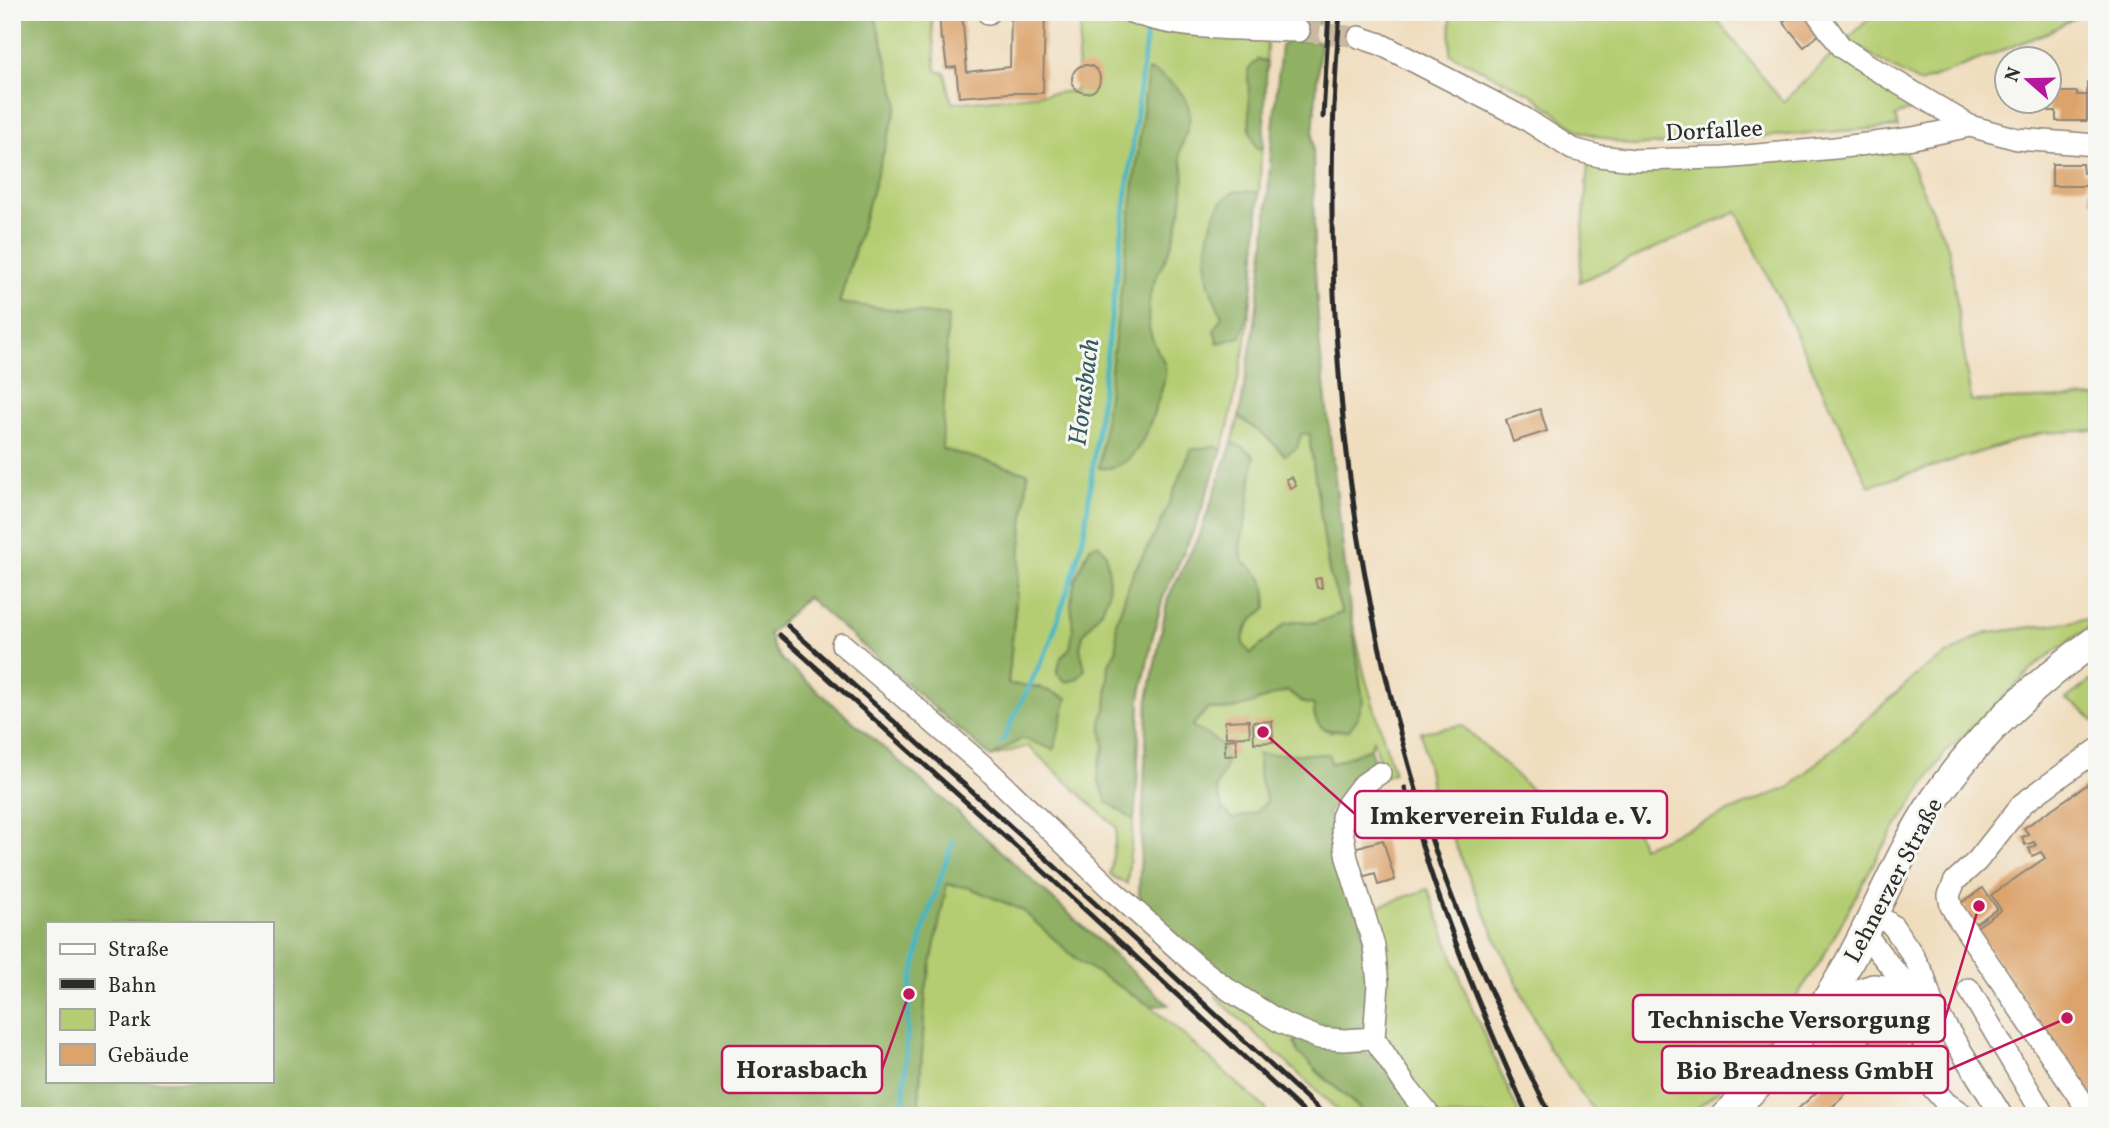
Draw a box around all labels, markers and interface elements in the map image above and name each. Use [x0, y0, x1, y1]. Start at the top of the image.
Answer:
north arrow [1994, 46, 2064, 116]
text: N [1999, 64, 2029, 86]
street label: Dorfallee [1664, 112, 1764, 152]
water label: Horasbach [1061, 337, 1109, 448]
callout: Imkerverein Fulda e. V. [1355, 791, 1667, 838]
street label: Lehnerzer Straße [1837, 792, 1953, 970]
text: Imkerverein Fulda e. V. [1370, 799, 1652, 835]
legend [46, 922, 273, 1082]
text: Straße [108, 936, 169, 965]
text: Bahn [108, 972, 157, 1001]
callout: Technische Versorgung [1633, 995, 1945, 1042]
text: Technische Versorgung [1647, 1003, 1931, 1039]
text: Park [108, 1006, 151, 1035]
text: Gebäude [108, 1042, 189, 1071]
callout: Horasbach [722, 1046, 882, 1093]
callout: Bio Breadness GmbH [1662, 1046, 1948, 1093]
text: Horasbach [736, 1053, 868, 1089]
text: Bio Breadness GmbH [1676, 1054, 1934, 1090]

